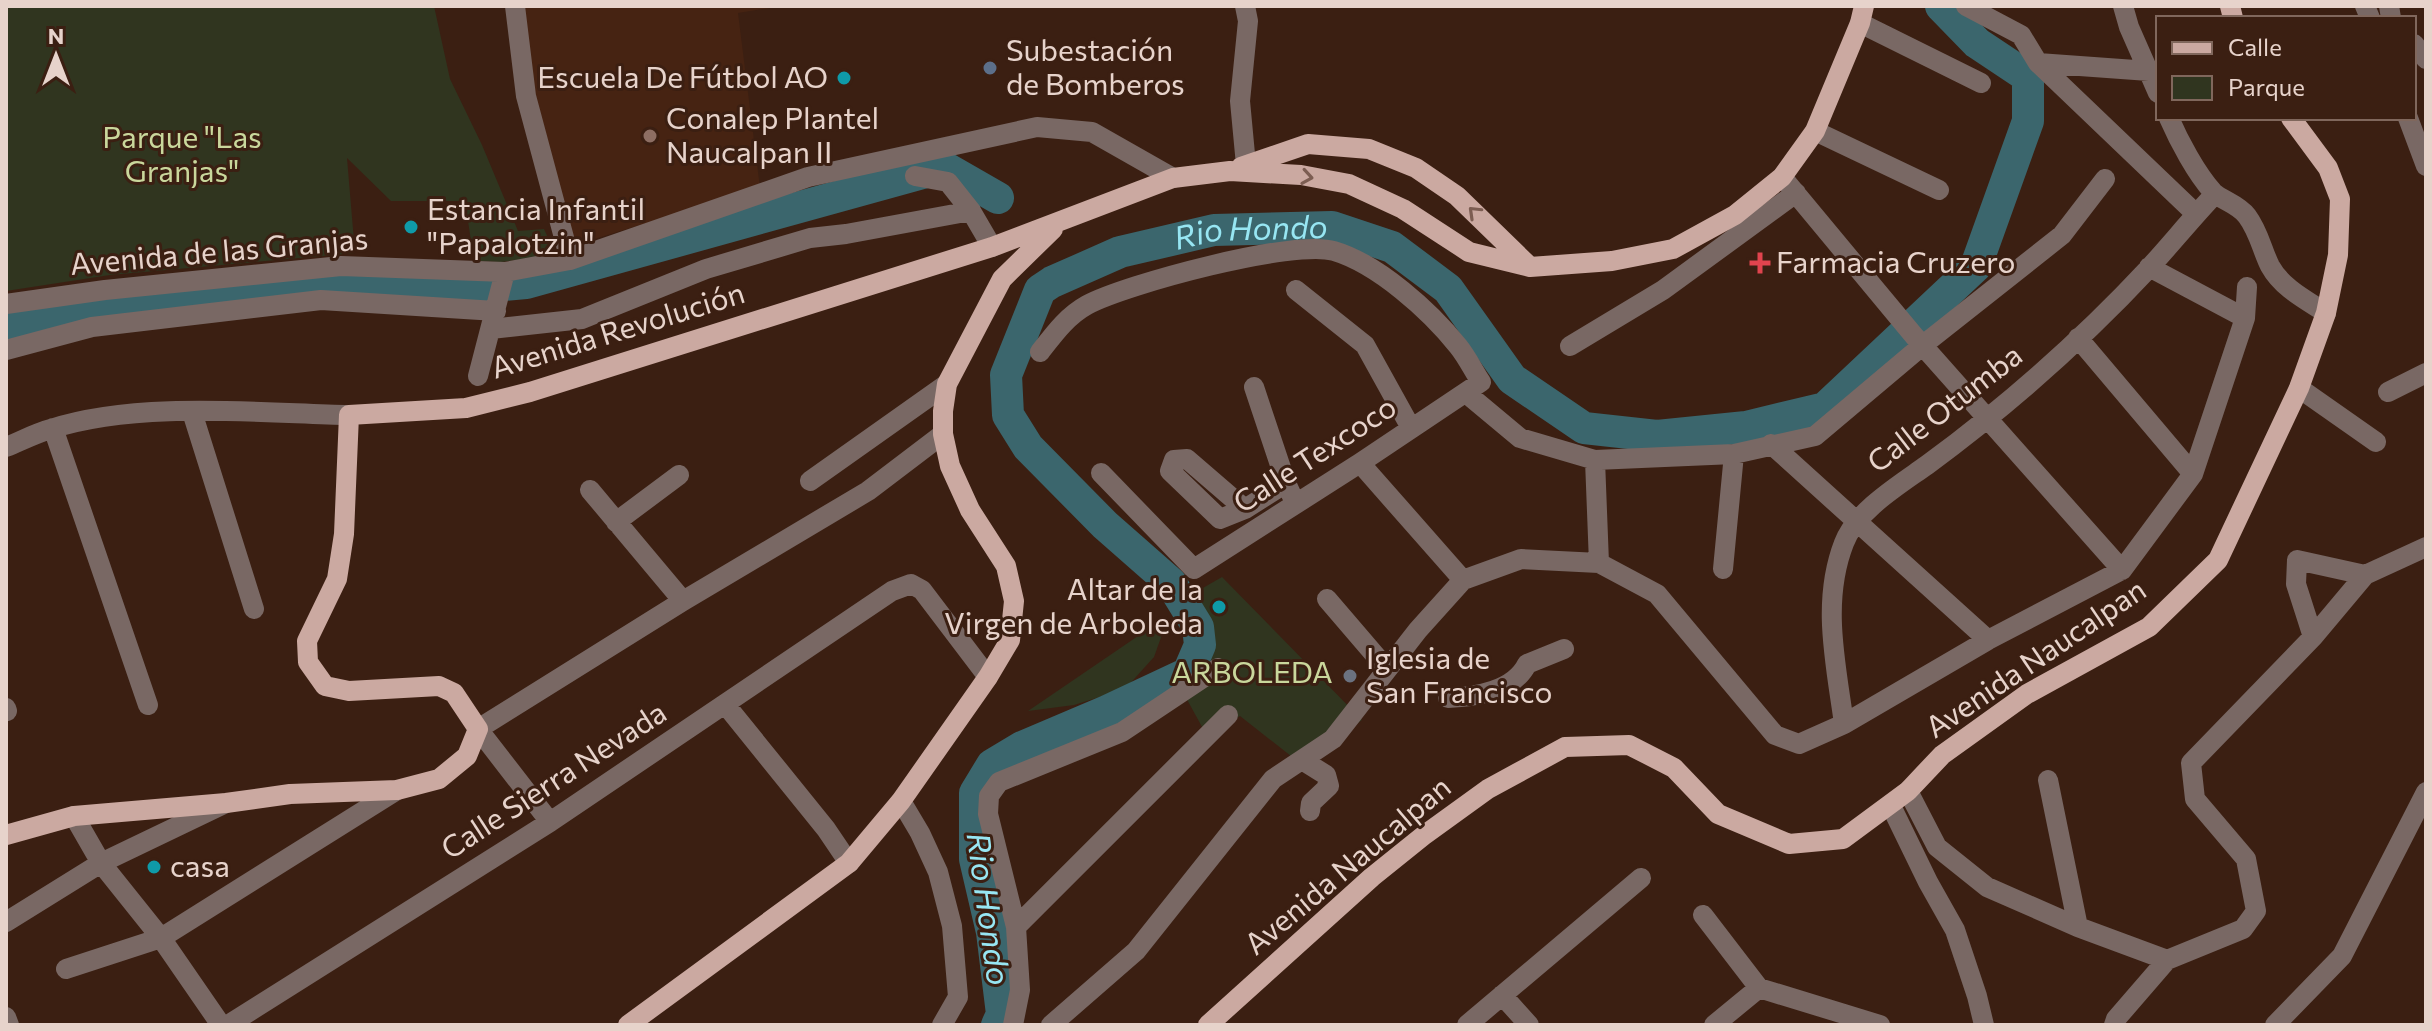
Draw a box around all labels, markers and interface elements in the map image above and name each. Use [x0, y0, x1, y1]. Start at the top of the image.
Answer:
north arrow [16, 16, 96, 96]
legend [2156, 16, 2416, 120]
text: N [48, 22, 64, 49]
place label: Subestación de Bomberos [1006, 30, 1185, 101]
text: Calle [2228, 32, 2282, 61]
place label: Escuela De Fútbol AO [537, 57, 828, 94]
marker: Subestación de Bomberos [981, 59, 999, 77]
marker: Escuela De Fútbol AO [835, 69, 853, 87]
text: Parque [2228, 72, 2305, 101]
place label: Conalep Plantel Naucalpan II [666, 98, 879, 169]
park label: Parque "Las Granjas" [102, 117, 262, 188]
marker: Conalep Plantel Naucalpan II [641, 127, 659, 145]
one-way arrow [1301, 168, 1314, 185]
place label: Estancia Infantil "Papalotzin" [427, 189, 645, 260]
water label: Rio Hondo [1170, 205, 1328, 257]
one-way arrow [1469, 207, 1483, 222]
street label: Avenida de las Granjas [68, 218, 369, 281]
marker: Estancia Infantil "Papalotzin" [402, 218, 420, 236]
place label: Farmacia Cruzero [1776, 242, 2016, 279]
marker: Farmacia Cruzero [1751, 254, 1769, 272]
street label: Avenida Revolución [486, 272, 749, 385]
street label: Calle Otumba [1859, 335, 2028, 479]
street label: Calle Texcoco [1225, 387, 1402, 519]
place label: Altar de la Virgen de Arboleda [944, 569, 1203, 640]
street label: Avenida Naucalpan [1917, 570, 2152, 744]
marker: Altar de la Virgen de Arboleda [1210, 598, 1228, 616]
place label: Iglesia de San Francisco [1366, 638, 1553, 709]
park label: ARBOLEDA [1171, 652, 1333, 689]
marker: Iglesia de San Francisco [1341, 667, 1359, 685]
street label: Calle Sierra Nevada [433, 692, 672, 866]
street label: Avenida Naucalpan [1236, 767, 1457, 961]
water label: Rio Hondo [959, 830, 1020, 988]
place label: casa [170, 846, 230, 883]
marker: casa [145, 858, 163, 876]

